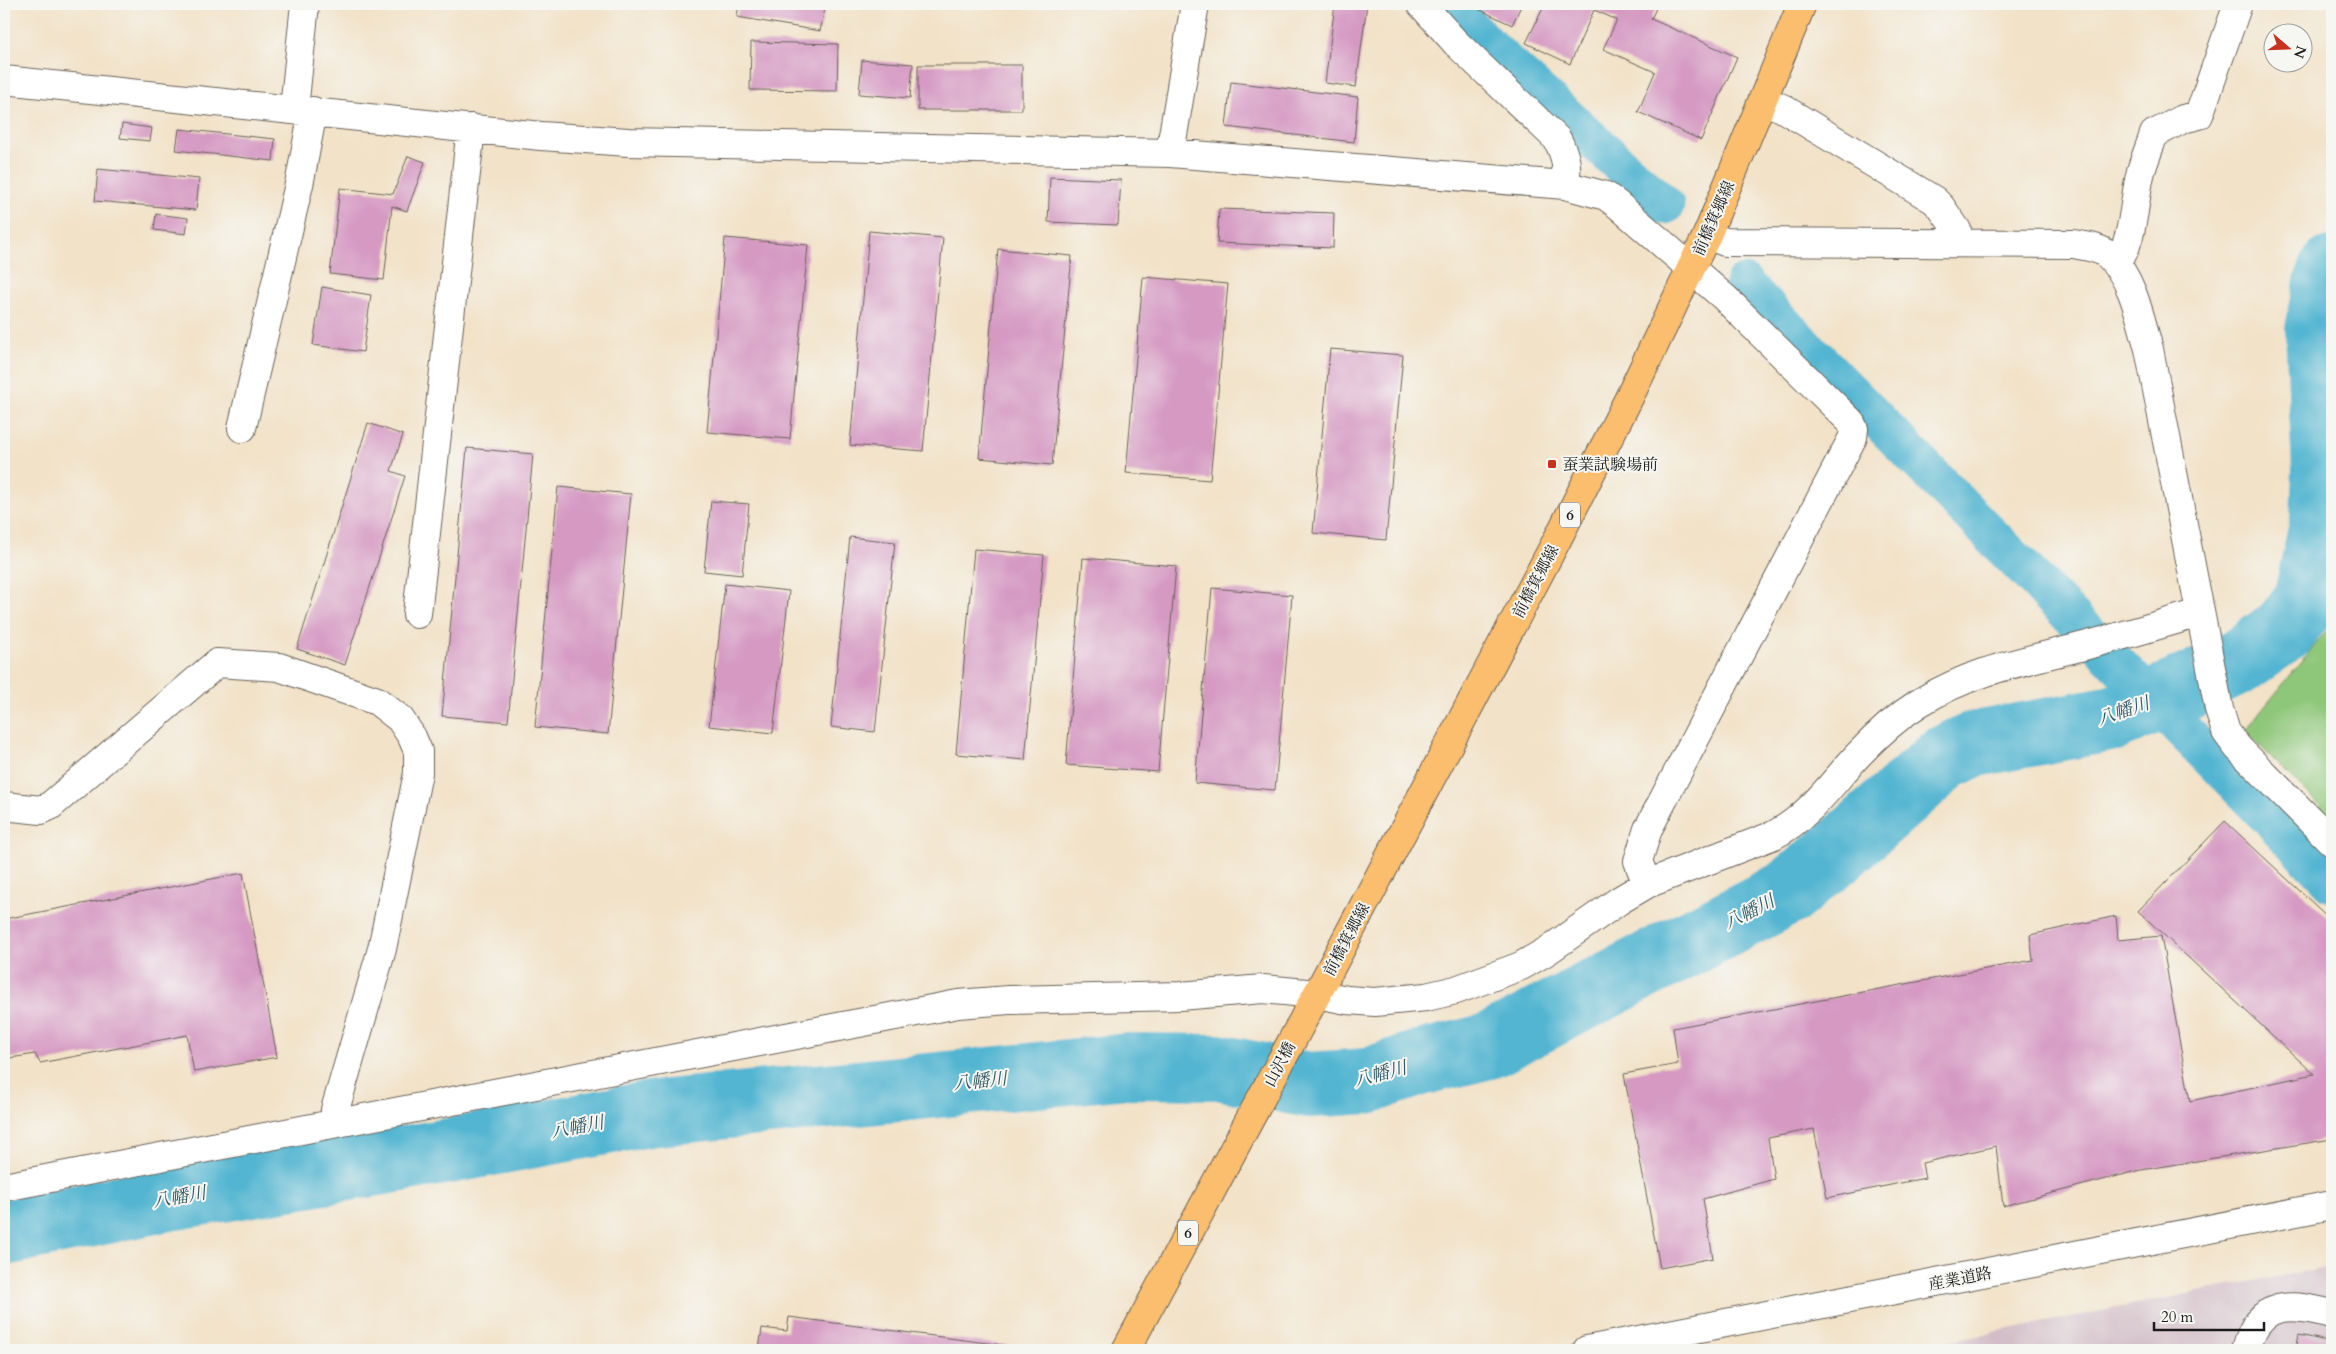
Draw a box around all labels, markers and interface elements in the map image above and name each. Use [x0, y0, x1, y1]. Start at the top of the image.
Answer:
north arrow [2264, 22, 2314, 72]
text: N [2289, 43, 2311, 61]
street label: 前橋箕郷線 [1688, 177, 1740, 259]
place label: 蚕業試験場前 [1562, 454, 1658, 476]
marker: 蚕業試験場前 [1546, 458, 1558, 470]
road number: 6 [1560, 502, 1580, 528]
street label: 前橋箕郷線 [1507, 541, 1564, 622]
water label: 八幡川 [2094, 690, 2155, 732]
water label: 八幡川 [1719, 888, 1781, 936]
street label: 前橋箕郷線 [1318, 899, 1375, 980]
street label: 山沢橋 [1259, 1038, 1301, 1091]
water label: 八幡川 [1351, 1055, 1411, 1094]
water label: 八幡川 [952, 1066, 1010, 1097]
water label: 八幡川 [548, 1110, 608, 1145]
water label: 八幡川 [150, 1180, 210, 1214]
road number: 6 [1178, 1220, 1198, 1246]
street label: 産業道路 [1927, 1262, 1994, 1296]
scale bar [2154, 1299, 2264, 1331]
text: 20 m [2161, 1307, 2193, 1327]

